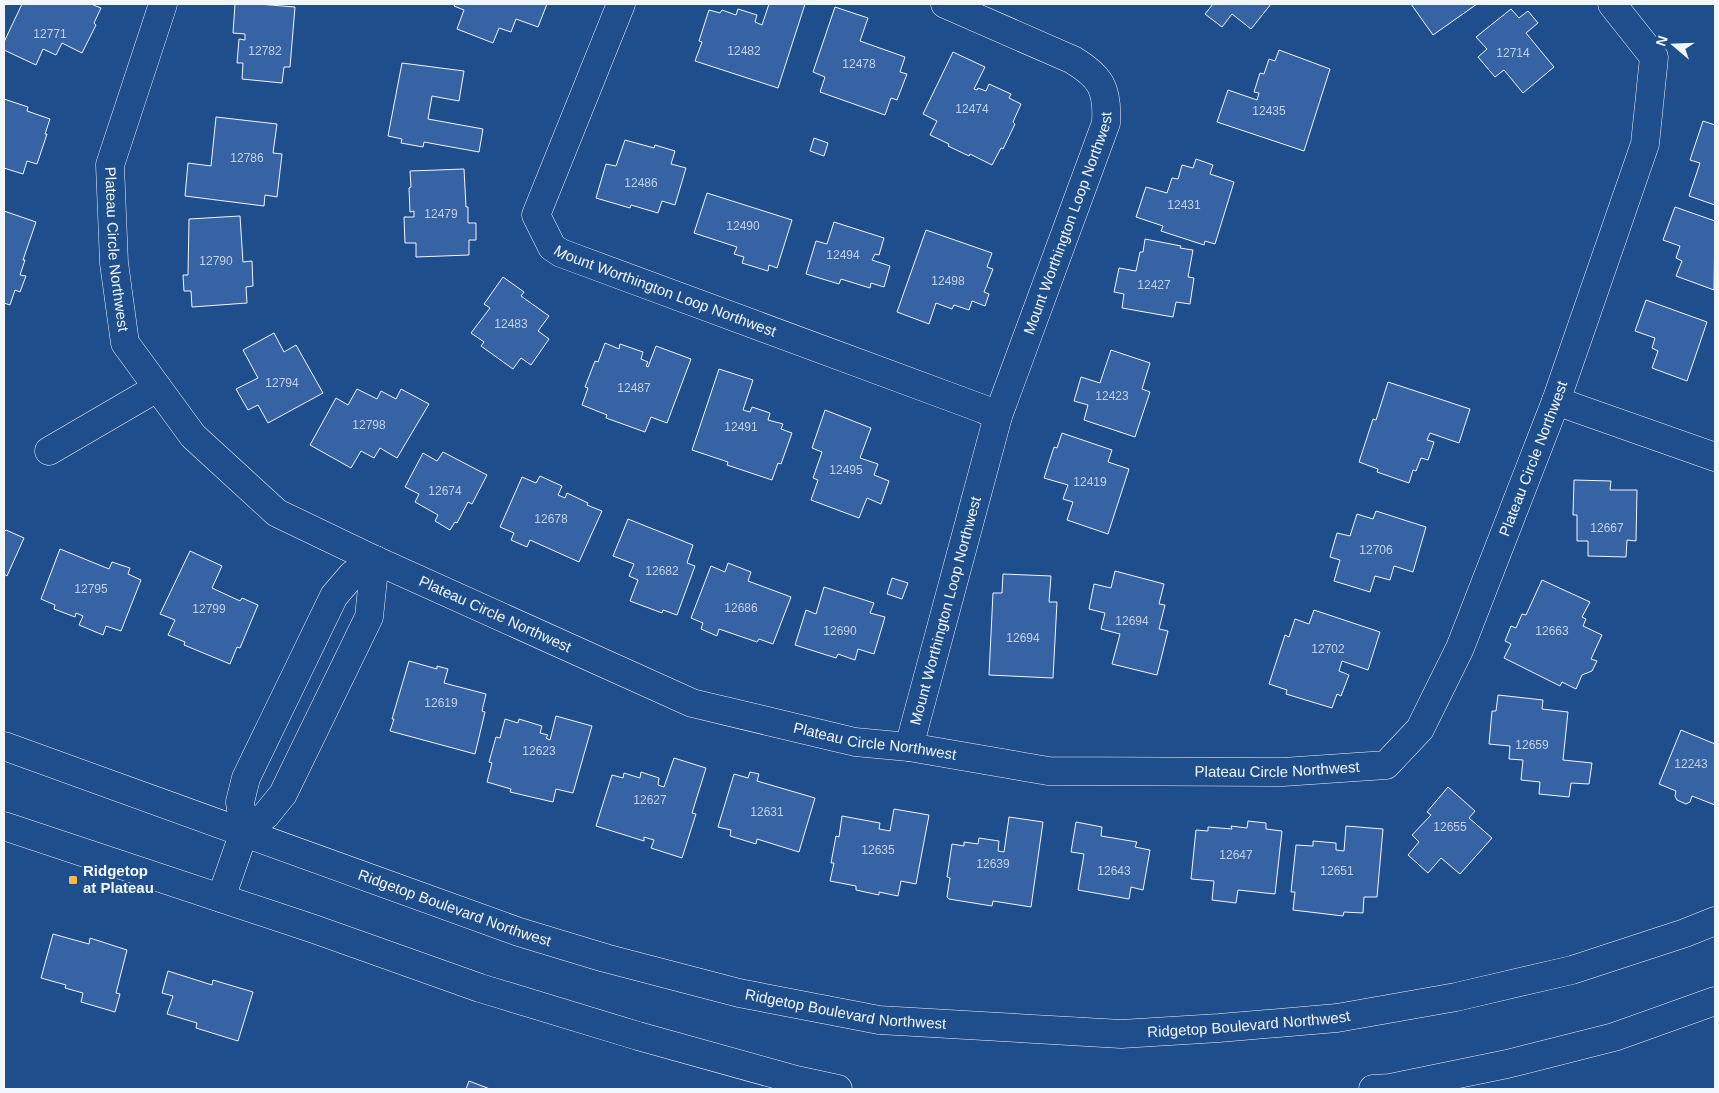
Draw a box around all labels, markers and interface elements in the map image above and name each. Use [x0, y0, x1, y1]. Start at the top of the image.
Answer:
north arrow [1649, 20, 1699, 70]
house number: 12771 [33, 27, 67, 41]
text: N [1652, 33, 1671, 48]
house number: 12782 [248, 44, 282, 58]
house number: 12482 [727, 44, 761, 58]
house number: 12714 [1496, 46, 1530, 60]
house number: 12478 [842, 57, 876, 71]
house number: 12474 [955, 102, 989, 116]
house number: 12435 [1252, 104, 1286, 118]
street label: Mount Worthington Loop Northwest [1020, 111, 1114, 337]
house number: 12786 [230, 151, 264, 165]
street label: Plateau Circle Northwest [102, 167, 132, 333]
house number: 12486 [624, 176, 658, 190]
house number: 12431 [1167, 198, 1201, 212]
house number: 12479 [424, 207, 458, 221]
house number: 12490 [726, 219, 760, 233]
street label: Mount Worthington Loop Northwest [551, 242, 780, 340]
house number: 12494 [826, 248, 860, 262]
house number: 12790 [199, 254, 233, 268]
house number: 12498 [931, 274, 965, 288]
house number: 12427 [1137, 278, 1171, 292]
house number: 12483 [494, 317, 528, 331]
house number: 12794 [265, 376, 299, 390]
street label: Plateau Circle Northwest [1495, 378, 1571, 539]
house number: 12487 [617, 381, 651, 395]
house number: 12423 [1095, 389, 1129, 403]
house number: 12798 [352, 418, 386, 432]
house number: 12491 [724, 420, 758, 434]
house number: 12495 [829, 463, 863, 477]
house number: 12419 [1073, 475, 1107, 489]
house number: 12674 [428, 484, 462, 498]
street label: Mount Worthington Loop Northwest [906, 494, 984, 727]
house number: 12678 [534, 512, 568, 526]
house number: 12667 [1590, 521, 1624, 535]
house number: 12706 [1359, 543, 1393, 557]
house number: 12682 [645, 564, 679, 578]
street label: Plateau Circle Northwest [417, 572, 575, 656]
house number: 12795 [74, 582, 108, 596]
house number: 12686 [724, 601, 758, 615]
house number: 12799 [192, 602, 226, 616]
house number: 12694 [1115, 614, 1149, 628]
house number: 12690 [823, 624, 857, 638]
house number: 12663 [1535, 624, 1569, 638]
house number: 12694 [1006, 631, 1040, 645]
house number: 12702 [1311, 642, 1345, 656]
house number: 12619 [424, 696, 458, 710]
street label: Plateau Circle Northwest [792, 719, 958, 763]
house number: 12659 [1515, 738, 1549, 752]
house number: 12623 [522, 744, 556, 758]
house number: 12243 [1674, 757, 1708, 771]
street label: Plateau Circle Northwest [1195, 758, 1361, 780]
house number: 12627 [633, 793, 667, 807]
house number: 12631 [750, 805, 784, 819]
house number: 12655 [1433, 820, 1467, 834]
house number: 12635 [861, 843, 895, 857]
house number: 12647 [1219, 848, 1253, 862]
house number: 12639 [976, 857, 1010, 871]
place label: Ridgetop at Plateau [83, 862, 154, 896]
house number: 12643 [1097, 864, 1131, 878]
house number: 12651 [1320, 864, 1354, 878]
street label: Ridgetop Boulevard Northwest [356, 866, 554, 950]
marker: Ridgetop at Plateau [67, 874, 79, 886]
street label: Ridgetop Boulevard Northwest [744, 985, 948, 1032]
street label: Ridgetop Boulevard Northwest [1147, 1007, 1352, 1040]

